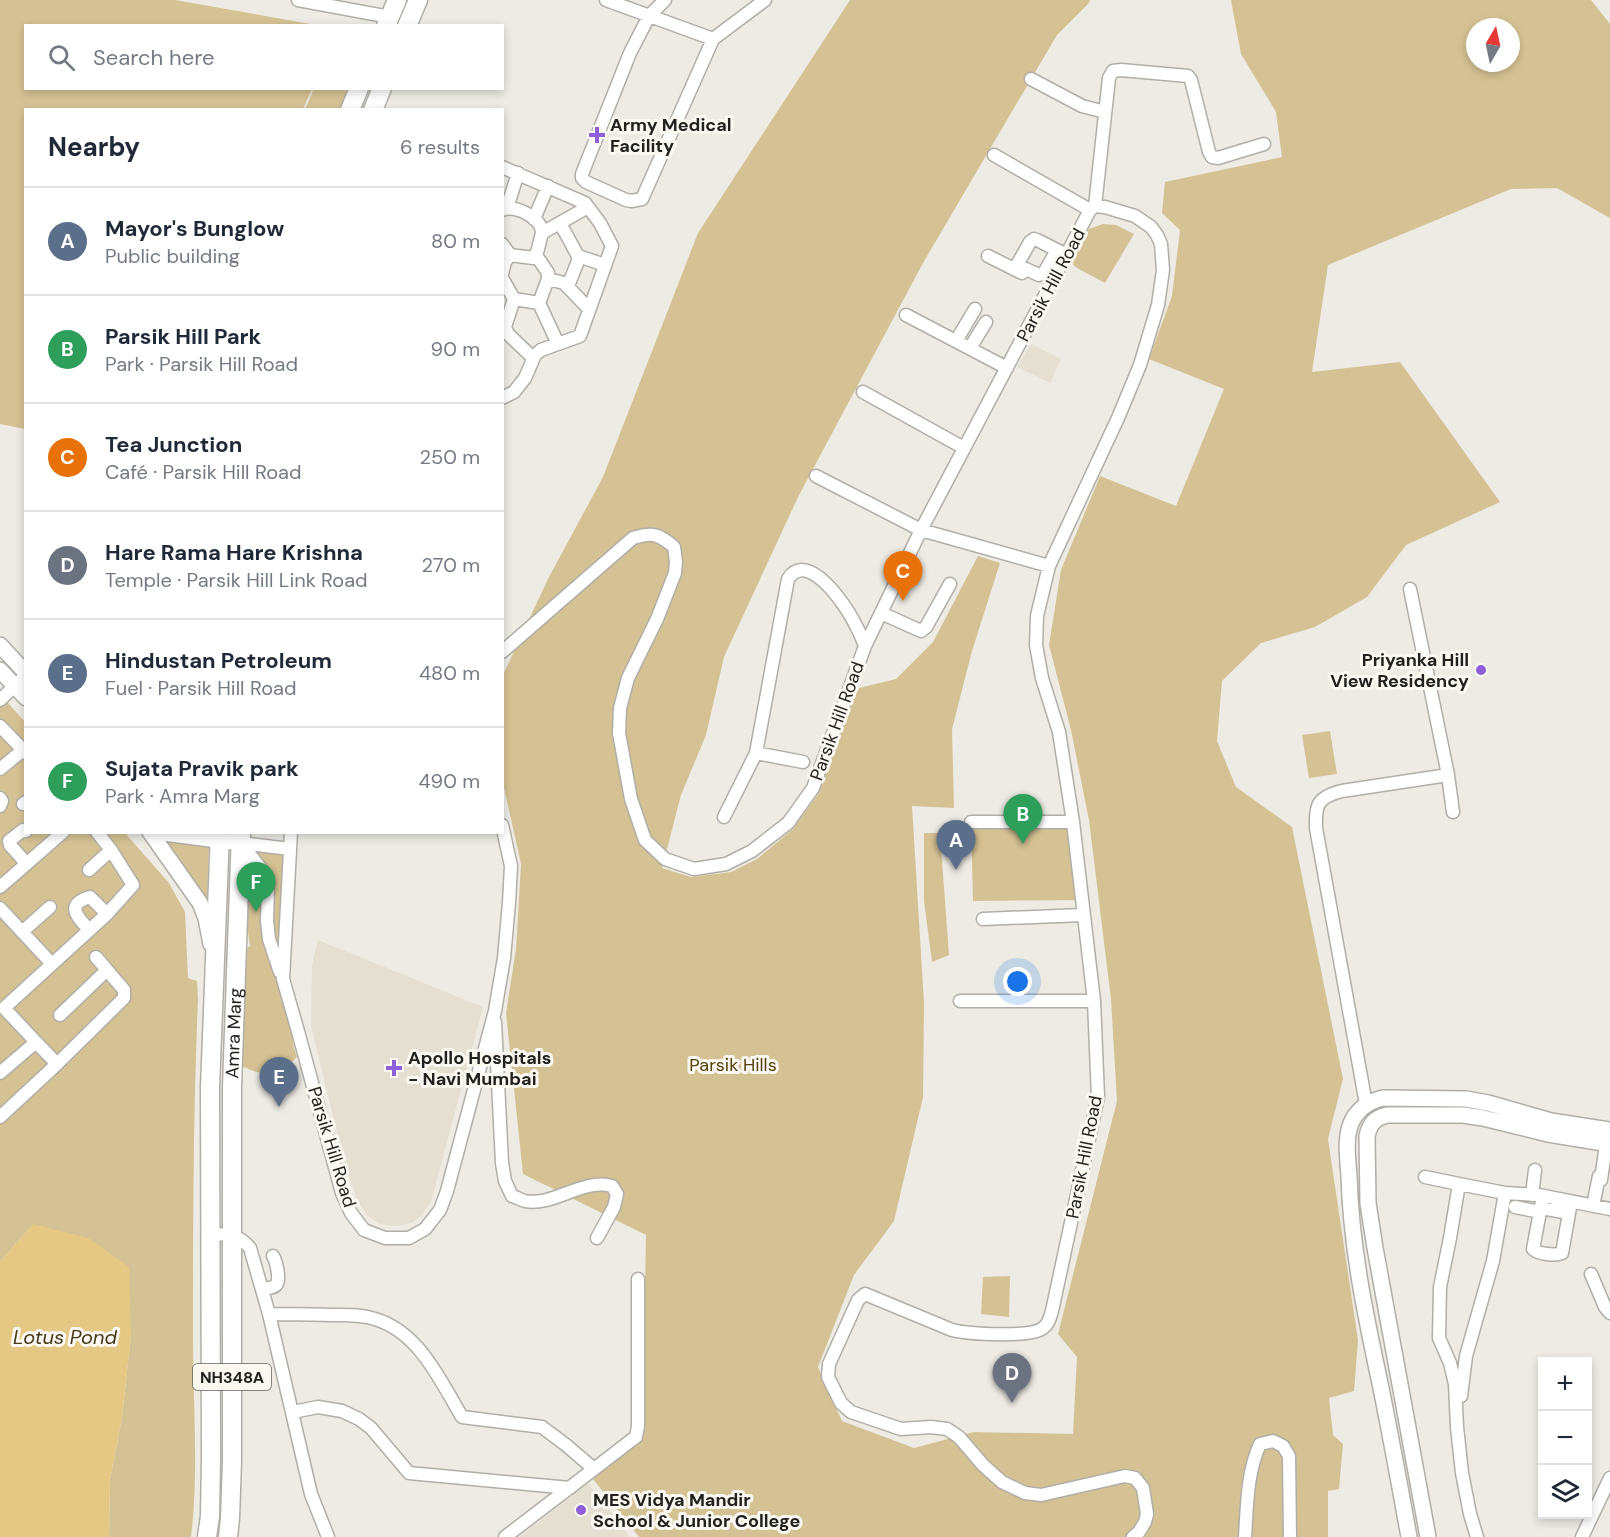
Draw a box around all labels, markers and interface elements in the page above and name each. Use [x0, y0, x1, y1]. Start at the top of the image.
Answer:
north arrow [1466, 18, 1520, 72]
search box [24, 24, 504, 90]
icon: search [45, 41, 78, 74]
text: Search here [93, 43, 214, 72]
place label: Army Medical Facility [610, 113, 732, 158]
marker: Army Medical Facility [588, 126, 606, 144]
text: Nearby [48, 130, 140, 164]
text: 6 results [400, 134, 480, 160]
text: Mayor's Bunglow [105, 214, 284, 243]
street label: Parsik Hill Road [1011, 224, 1091, 346]
text: A [60, 228, 75, 254]
text: 80 m [431, 228, 480, 254]
text: Public building [105, 243, 240, 269]
text: Parsik Hill Park [105, 322, 261, 351]
text: B [61, 336, 74, 362]
text: 90 m [431, 336, 480, 362]
text: Park · Parsik Hill Road [105, 351, 298, 377]
text: Tea Junction [105, 430, 242, 459]
text: C [60, 444, 75, 470]
text: 250 m [419, 444, 480, 470]
text: Café · Parsik Hill Road [105, 459, 301, 485]
text: Hare Rama Hare Krishna [105, 538, 363, 567]
text: D [60, 552, 75, 578]
text: 270 m [422, 552, 480, 578]
pin: C [884, 552, 922, 601]
text: Temple · Parsik Hill Link Road [105, 567, 368, 593]
text: Hindustan Petroleum [105, 646, 332, 675]
place label: Priyanka Hill View Residency [1330, 648, 1469, 693]
street label: Parsik Hill Road [804, 658, 870, 784]
text: E [62, 660, 73, 686]
text: 480 m [419, 660, 480, 686]
marker: Priyanka Hill View Residency [1474, 663, 1488, 677]
text: Fuel · Parsik Hill Road [105, 675, 296, 701]
text: Sujata Pravik park [105, 754, 299, 783]
text: F [62, 768, 73, 794]
text: 490 m [418, 768, 480, 794]
text: Park · Amra Marg [105, 783, 260, 809]
pin: B [1004, 794, 1042, 844]
pin: A [936, 820, 976, 870]
pin: F [236, 862, 276, 912]
your location [1003, 967, 1032, 996]
street label: Amra Marg [220, 987, 247, 1079]
place label: Apollo Hospitals - Navi Mumbai [408, 1046, 551, 1091]
park label: Parsik Hills [689, 1053, 777, 1077]
pin: E [260, 1058, 298, 1107]
marker: Apollo Hospitals - Navi Mumbai [385, 1059, 403, 1077]
street label: Parsik Hill Road [302, 1084, 362, 1210]
street label: Parsik Hill Road [1060, 1093, 1108, 1221]
water label: Lotus Pond [13, 1324, 118, 1350]
pin: D [992, 1354, 1032, 1403]
map controls [1538, 1357, 1592, 1519]
button: + [1538, 1357, 1592, 1411]
road number: NH348A [193, 1364, 271, 1390]
button: − [1538, 1411, 1592, 1465]
button: layers [1538, 1465, 1592, 1519]
place label: MES Vidya Mandir School & Junior College [593, 1488, 800, 1533]
marker: MES Vidya Mandir School & Junior College [574, 1503, 588, 1517]

